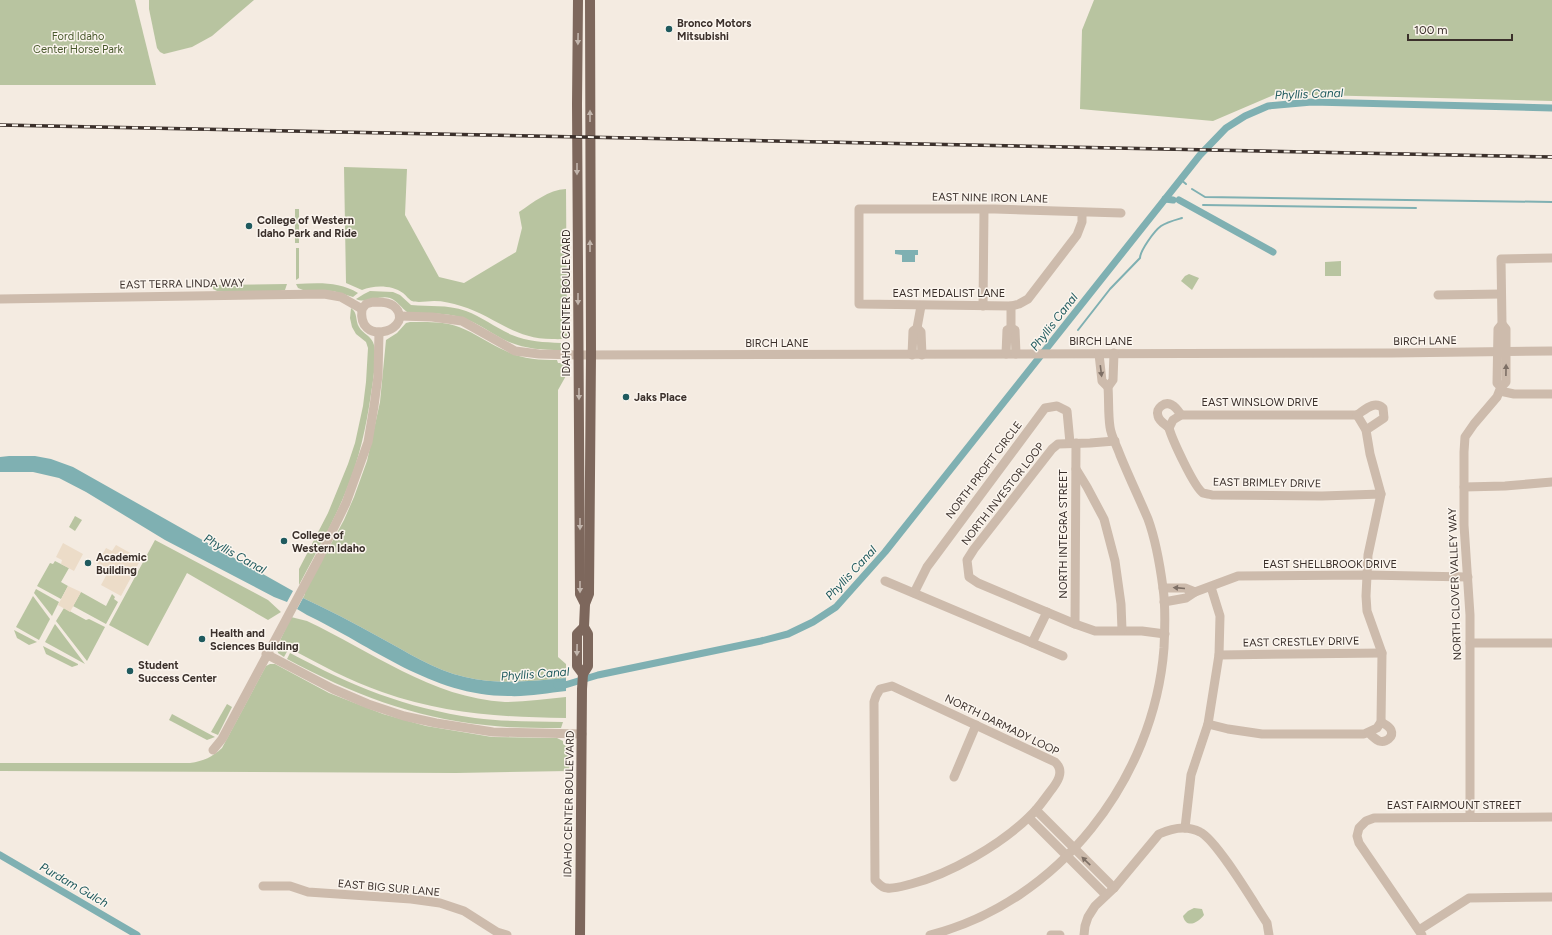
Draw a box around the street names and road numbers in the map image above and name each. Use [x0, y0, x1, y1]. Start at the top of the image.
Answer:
street label: EAST NINE IRON LANE [932, 190, 1048, 206]
street label: IDAHO CENTER BOULEVARD [560, 229, 573, 376]
street label: EAST TERRA LINDA WAY [119, 276, 245, 292]
street label: EAST MEDALIST LANE [893, 287, 1005, 300]
street label: BIRCH LANE [1393, 334, 1457, 348]
street label: BIRCH LANE [1069, 335, 1133, 348]
street label: BIRCH LANE [745, 337, 809, 350]
street label: EAST WINSLOW DRIVE [1201, 396, 1319, 409]
street label: NORTH PROFIT CIRCLE [943, 419, 1025, 521]
street label: NORTH INVESTOR LOOP [959, 440, 1047, 548]
street label: NORTH INTEGRA STREET [1057, 469, 1070, 599]
street label: EAST BRIMLEY DRIVE [1213, 476, 1321, 490]
street label: NORTH CLOVER VALLEY WAY [1446, 507, 1464, 661]
street label: EAST SHELLBROOK DRIVE [1263, 558, 1397, 571]
street label: EAST CRESTLEY DRIVE [1242, 634, 1360, 650]
street label: NORTH DARMADY LOOP [943, 692, 1062, 759]
street label: IDAHO CENTER BOULEVARD [561, 730, 577, 878]
street label: EAST FAIRMOUNT STREET [1387, 799, 1521, 812]
street label: EAST BIG SUR LANE [337, 877, 441, 899]

